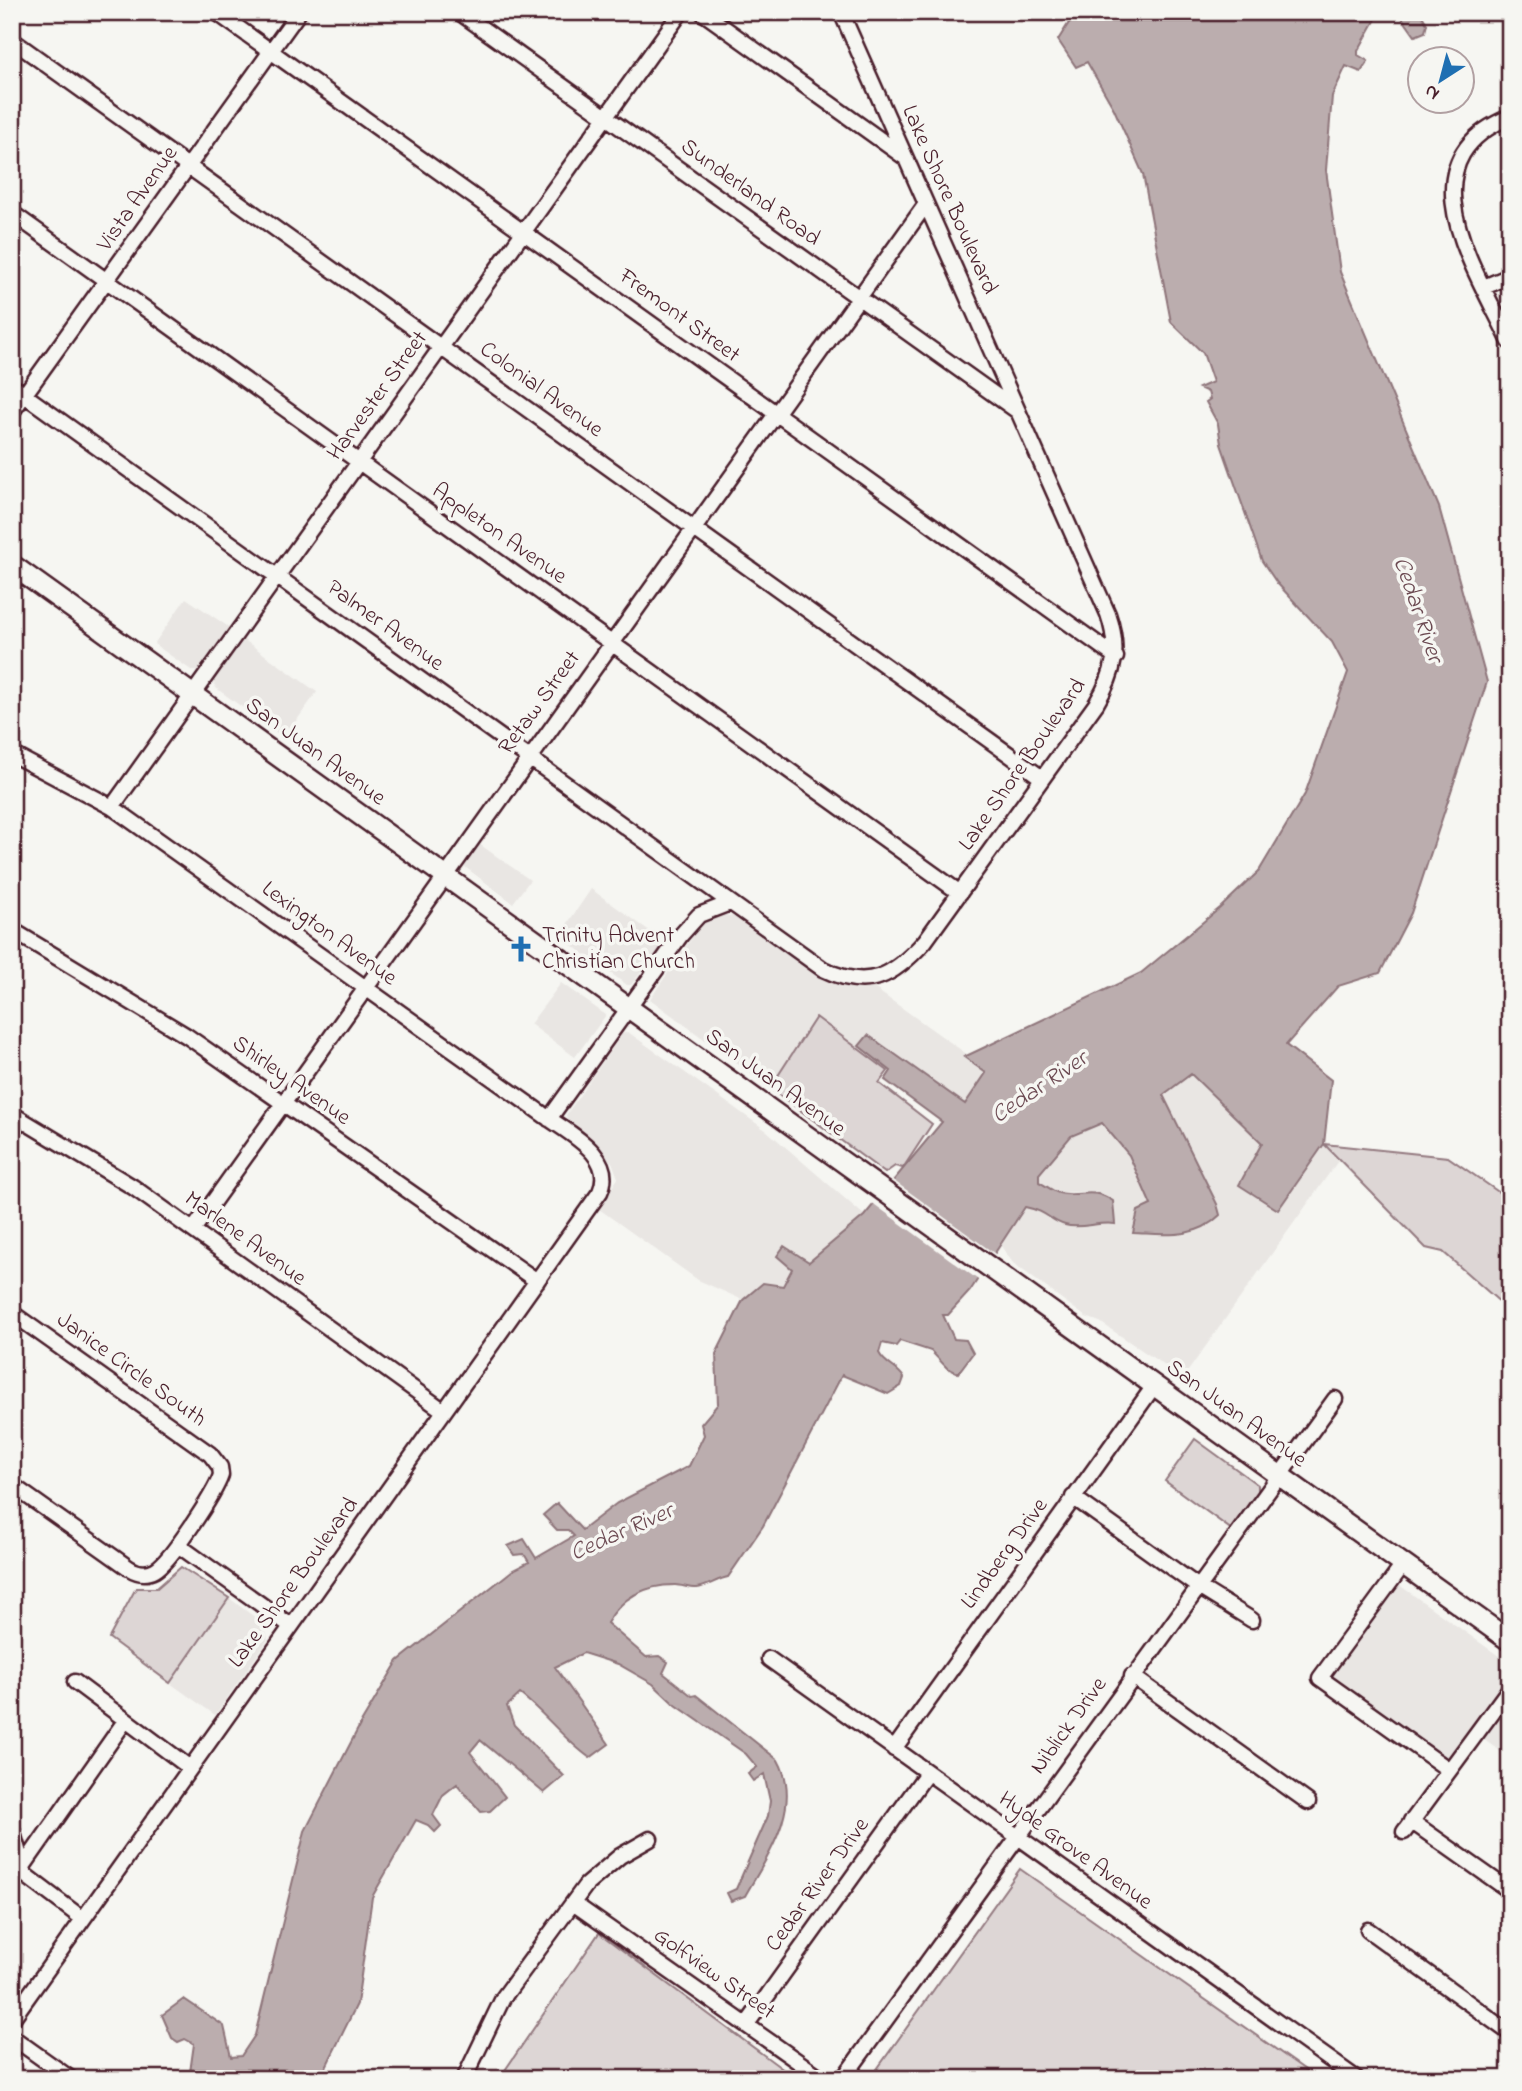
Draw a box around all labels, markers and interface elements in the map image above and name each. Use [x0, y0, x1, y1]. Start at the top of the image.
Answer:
north arrow [1406, 46, 1476, 116]
text: N [1419, 77, 1446, 106]
street label: Lake Shore Boulevard [892, 100, 1006, 300]
street label: Sunderland Road [673, 131, 827, 255]
street label: Vista Avenue [89, 139, 187, 259]
street label: Fremont Street [611, 260, 747, 372]
street label: Harvester Street [320, 324, 437, 468]
street label: Colonial Avenue [472, 334, 610, 447]
street label: Appleton Avenue [425, 475, 574, 593]
water label: Cedar River [1383, 552, 1452, 670]
street label: Palmer Avenue [319, 572, 451, 680]
street label: Retaw Street [491, 644, 589, 762]
street label: Lake Shore Boulevard [951, 672, 1095, 858]
street label: San Juan Avenue [238, 690, 393, 815]
street label: Lexington Avenue [254, 873, 404, 996]
place label: Trinity Advent Christian Church [542, 920, 695, 979]
church icon: Trinity Advent Christian Church [506, 934, 536, 964]
street label: San Juan Avenue [698, 1021, 853, 1146]
street label: Shirley Avenue [224, 1028, 358, 1136]
water label: Cedar River [985, 1041, 1097, 1133]
street label: Marlene Avenue [177, 1183, 313, 1295]
street label: Janice Circle South [49, 1304, 213, 1436]
street label: San Juan Avenue [1159, 1352, 1314, 1477]
street label: Lake Shore Boulevard [221, 1491, 367, 1675]
street label: Lindberg Drive [953, 1491, 1058, 1617]
water label: Cedar River [565, 1494, 682, 1571]
street label: Niblick Drive [1022, 1670, 1116, 1781]
street label: Hyde Grove Avenue [990, 1784, 1160, 1920]
street label: Cedar River Drive [758, 1811, 878, 1959]
street label: Golfview Street [646, 1920, 782, 2028]

